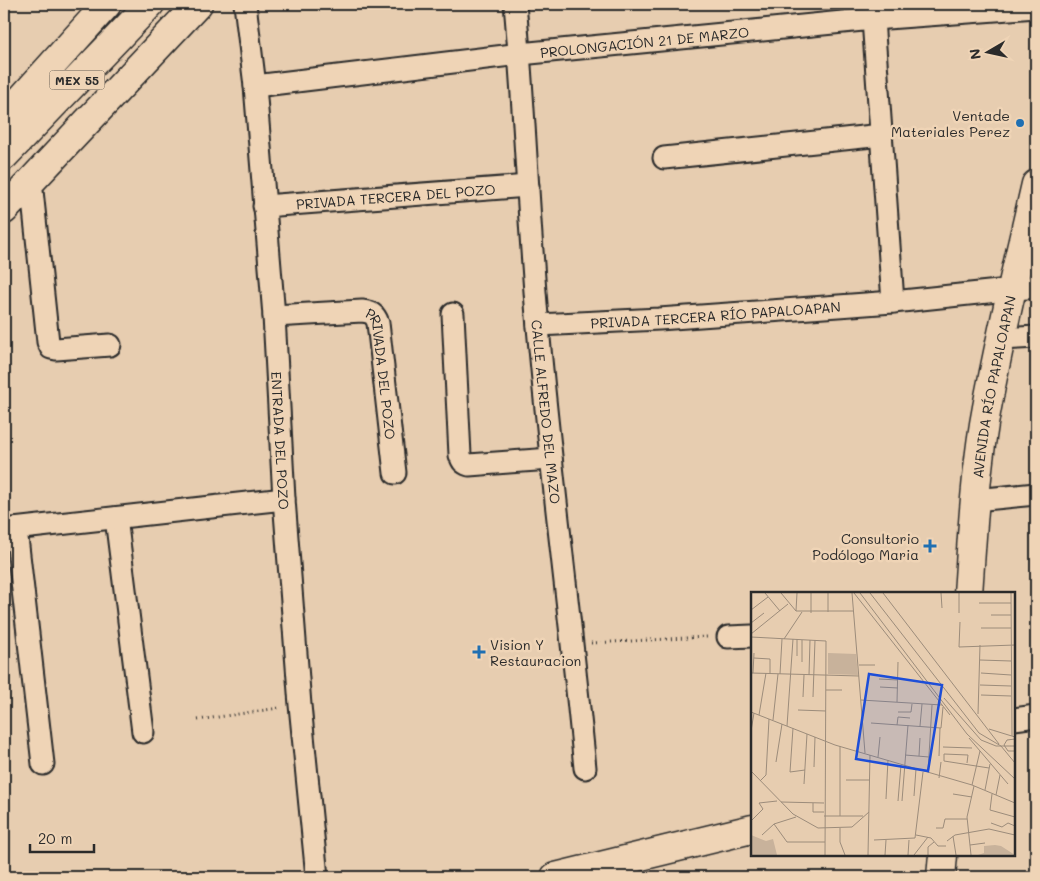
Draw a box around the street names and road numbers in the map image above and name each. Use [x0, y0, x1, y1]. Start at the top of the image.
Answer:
street label: PROLONGACIÓN 21 DE MARZO [539, 22, 750, 61]
road number: MEX 55 [50, 70, 104, 90]
street label: PRIVADA TERCERA DEL POZO [295, 179, 496, 213]
street label: AVENIDA RÍO PAPALOAPAN [968, 294, 1019, 479]
street label: PRIVADA TERCERA RÍO PAPALOAPAN [590, 296, 841, 332]
street label: PRIVADA DEL POZO [363, 303, 401, 441]
street label: CALLE ALFREDO DEL MAZO [528, 319, 566, 505]
street label: ENTRADA DEL POZO [268, 371, 294, 510]

